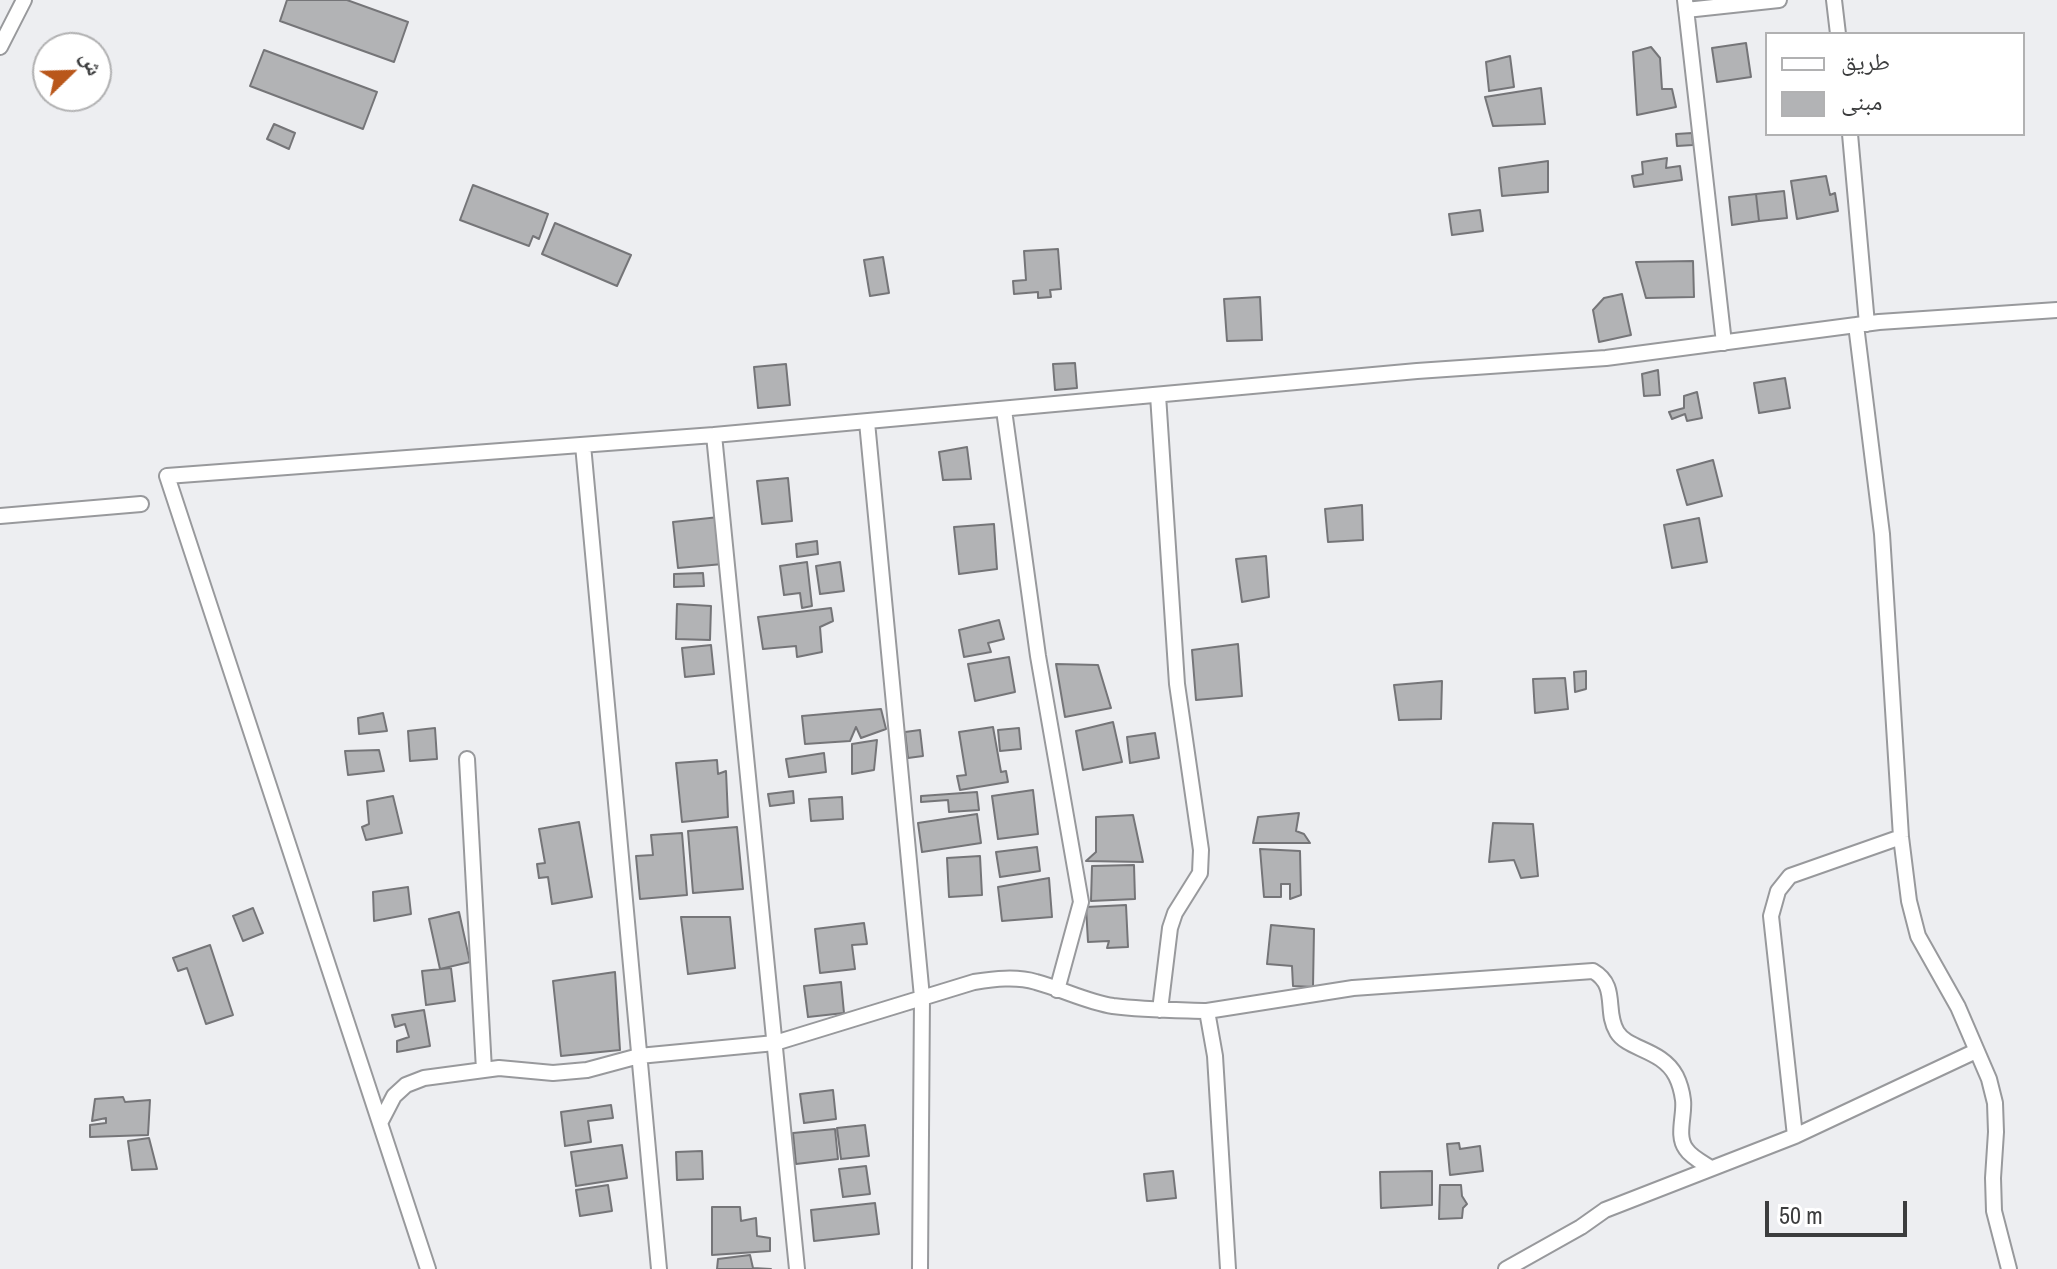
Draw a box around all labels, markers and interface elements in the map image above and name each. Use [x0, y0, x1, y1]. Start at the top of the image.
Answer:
north arrow [32, 32, 112, 112]
legend [1765, 32, 2025, 136]
text: طريق [1841, 45, 1890, 77]
text: ش [74, 47, 111, 80]
text: مبنى [1841, 85, 1882, 117]
scale bar [1769, 1185, 1911, 1235]
text: 50 m [1779, 1199, 1823, 1231]

